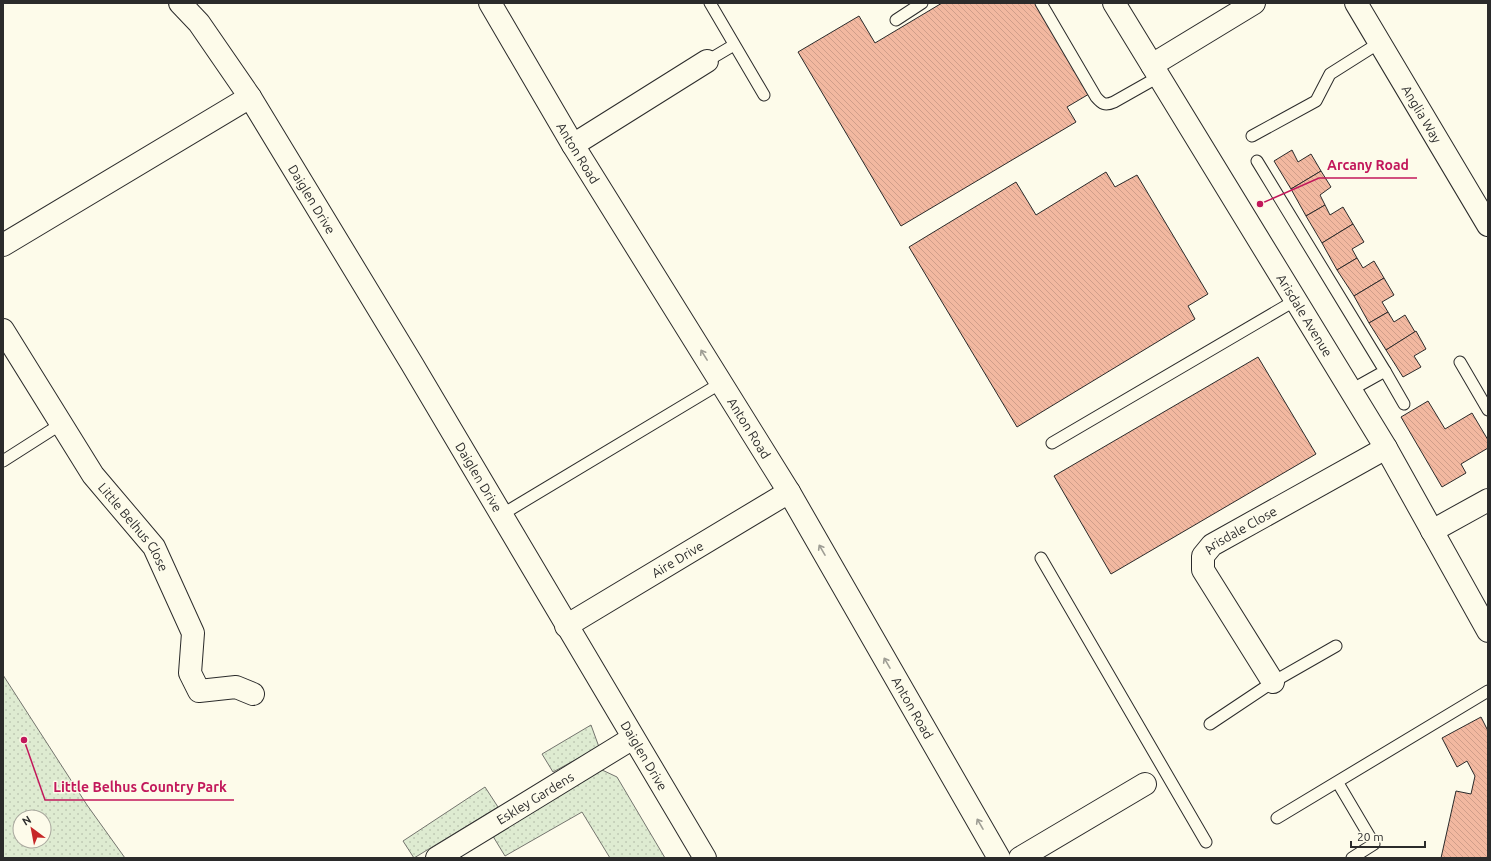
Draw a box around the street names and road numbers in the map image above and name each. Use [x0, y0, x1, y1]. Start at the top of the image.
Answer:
street label: Anglia Way [1399, 83, 1444, 145]
street label: Anton Road [554, 120, 602, 186]
street label: Daiglen Drive [286, 162, 338, 236]
street label: Arisdale Avenue [1274, 272, 1335, 359]
street label: Anton Road [725, 395, 773, 461]
street label: Daiglen Drive [453, 440, 505, 514]
street label: Little Belhus Close [96, 480, 171, 573]
street label: Arisdale Close [1201, 503, 1279, 557]
street label: Aire Drive [649, 538, 706, 580]
street label: Anton Road [890, 674, 936, 741]
street label: Daiglen Drive [618, 718, 670, 793]
street label: Eskley Gardens [494, 769, 576, 827]

